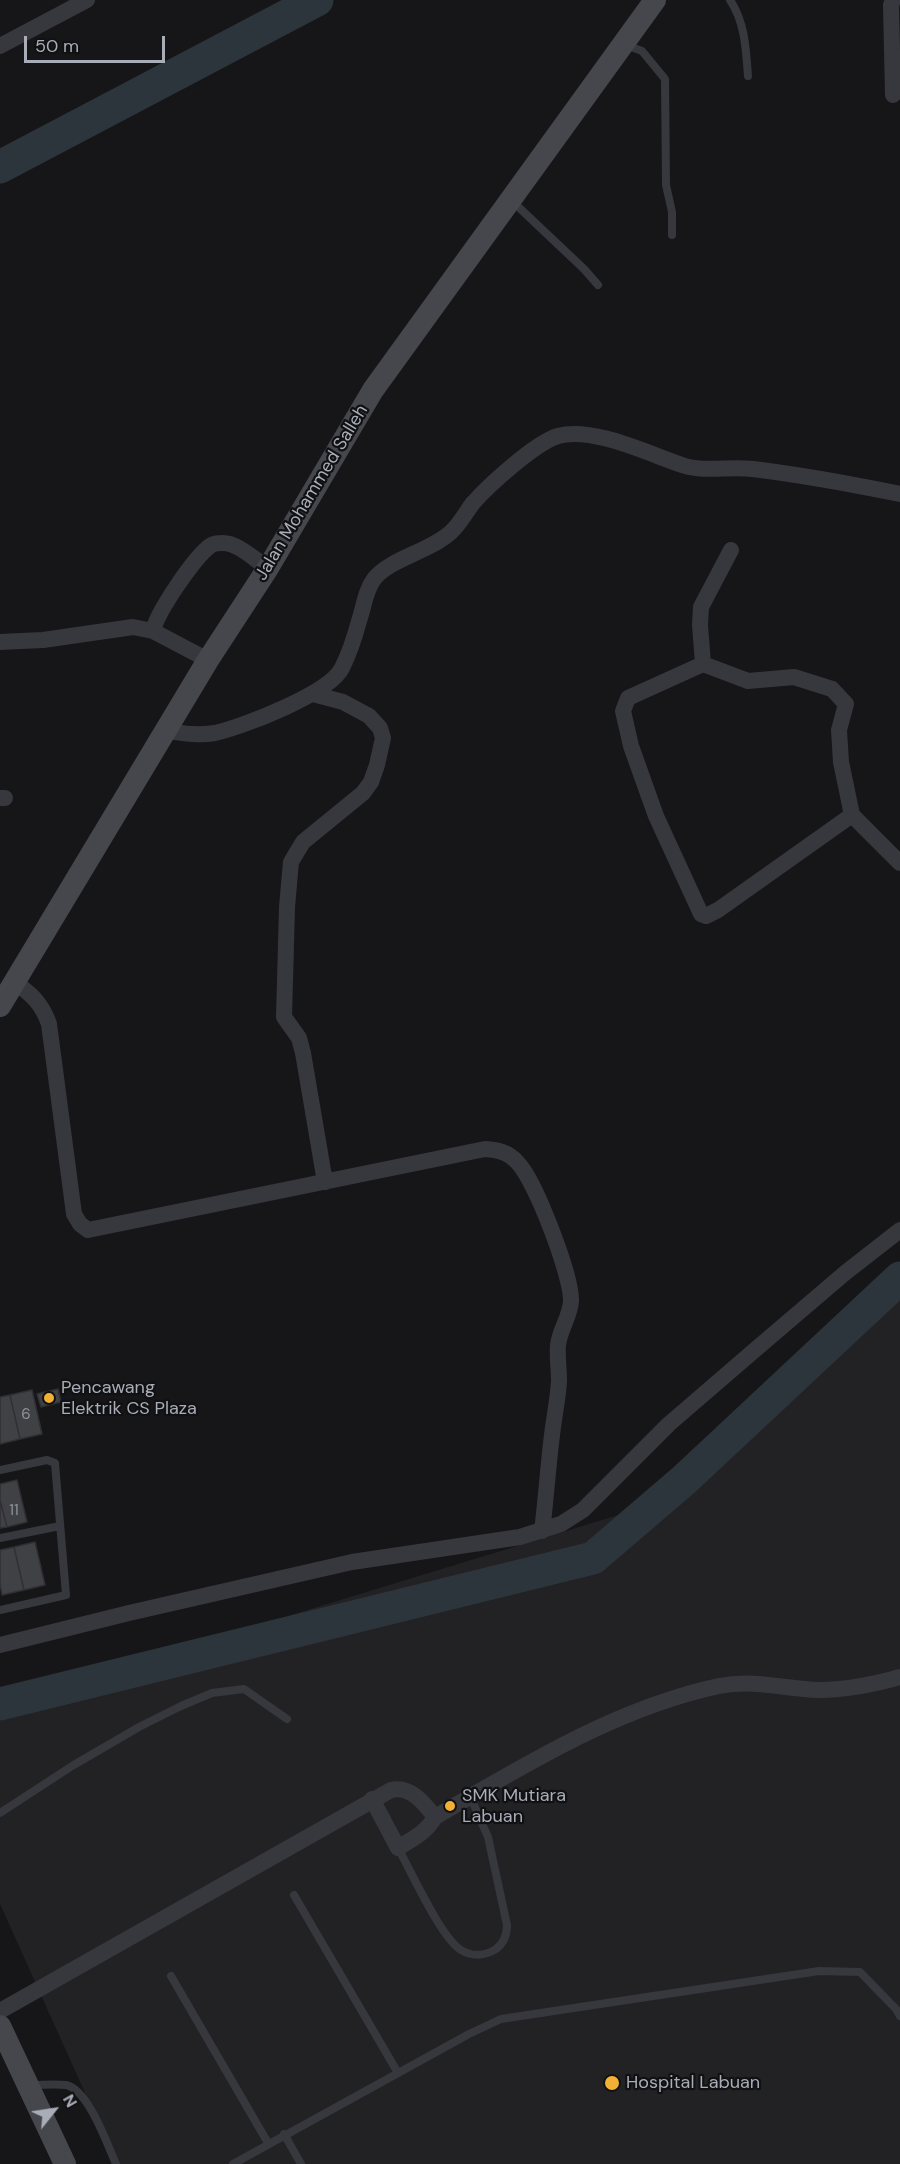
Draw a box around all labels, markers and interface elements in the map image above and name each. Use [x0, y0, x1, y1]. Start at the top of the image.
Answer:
scale bar [27, 24, 168, 62]
text: 50 m [35, 34, 79, 58]
street label: Jalan Mohammed Salleh [251, 401, 373, 585]
place label: Pencawang Elektrik CS Plaza [61, 1377, 197, 1420]
marker: Pencawang Elektrik CS Plaza [42, 1391, 56, 1405]
house number: 6 [21, 1406, 31, 1424]
house number: 11 [9, 1502, 19, 1520]
place label: SMK Mutiara Labuan [462, 1785, 566, 1828]
marker: SMK Mutiara Labuan [443, 1799, 457, 1813]
place label: Hospital Labuan [626, 2072, 760, 2094]
marker: Hospital Labuan [603, 2074, 621, 2092]
north arrow [24, 2080, 84, 2140]
text: N [58, 2090, 82, 2111]

